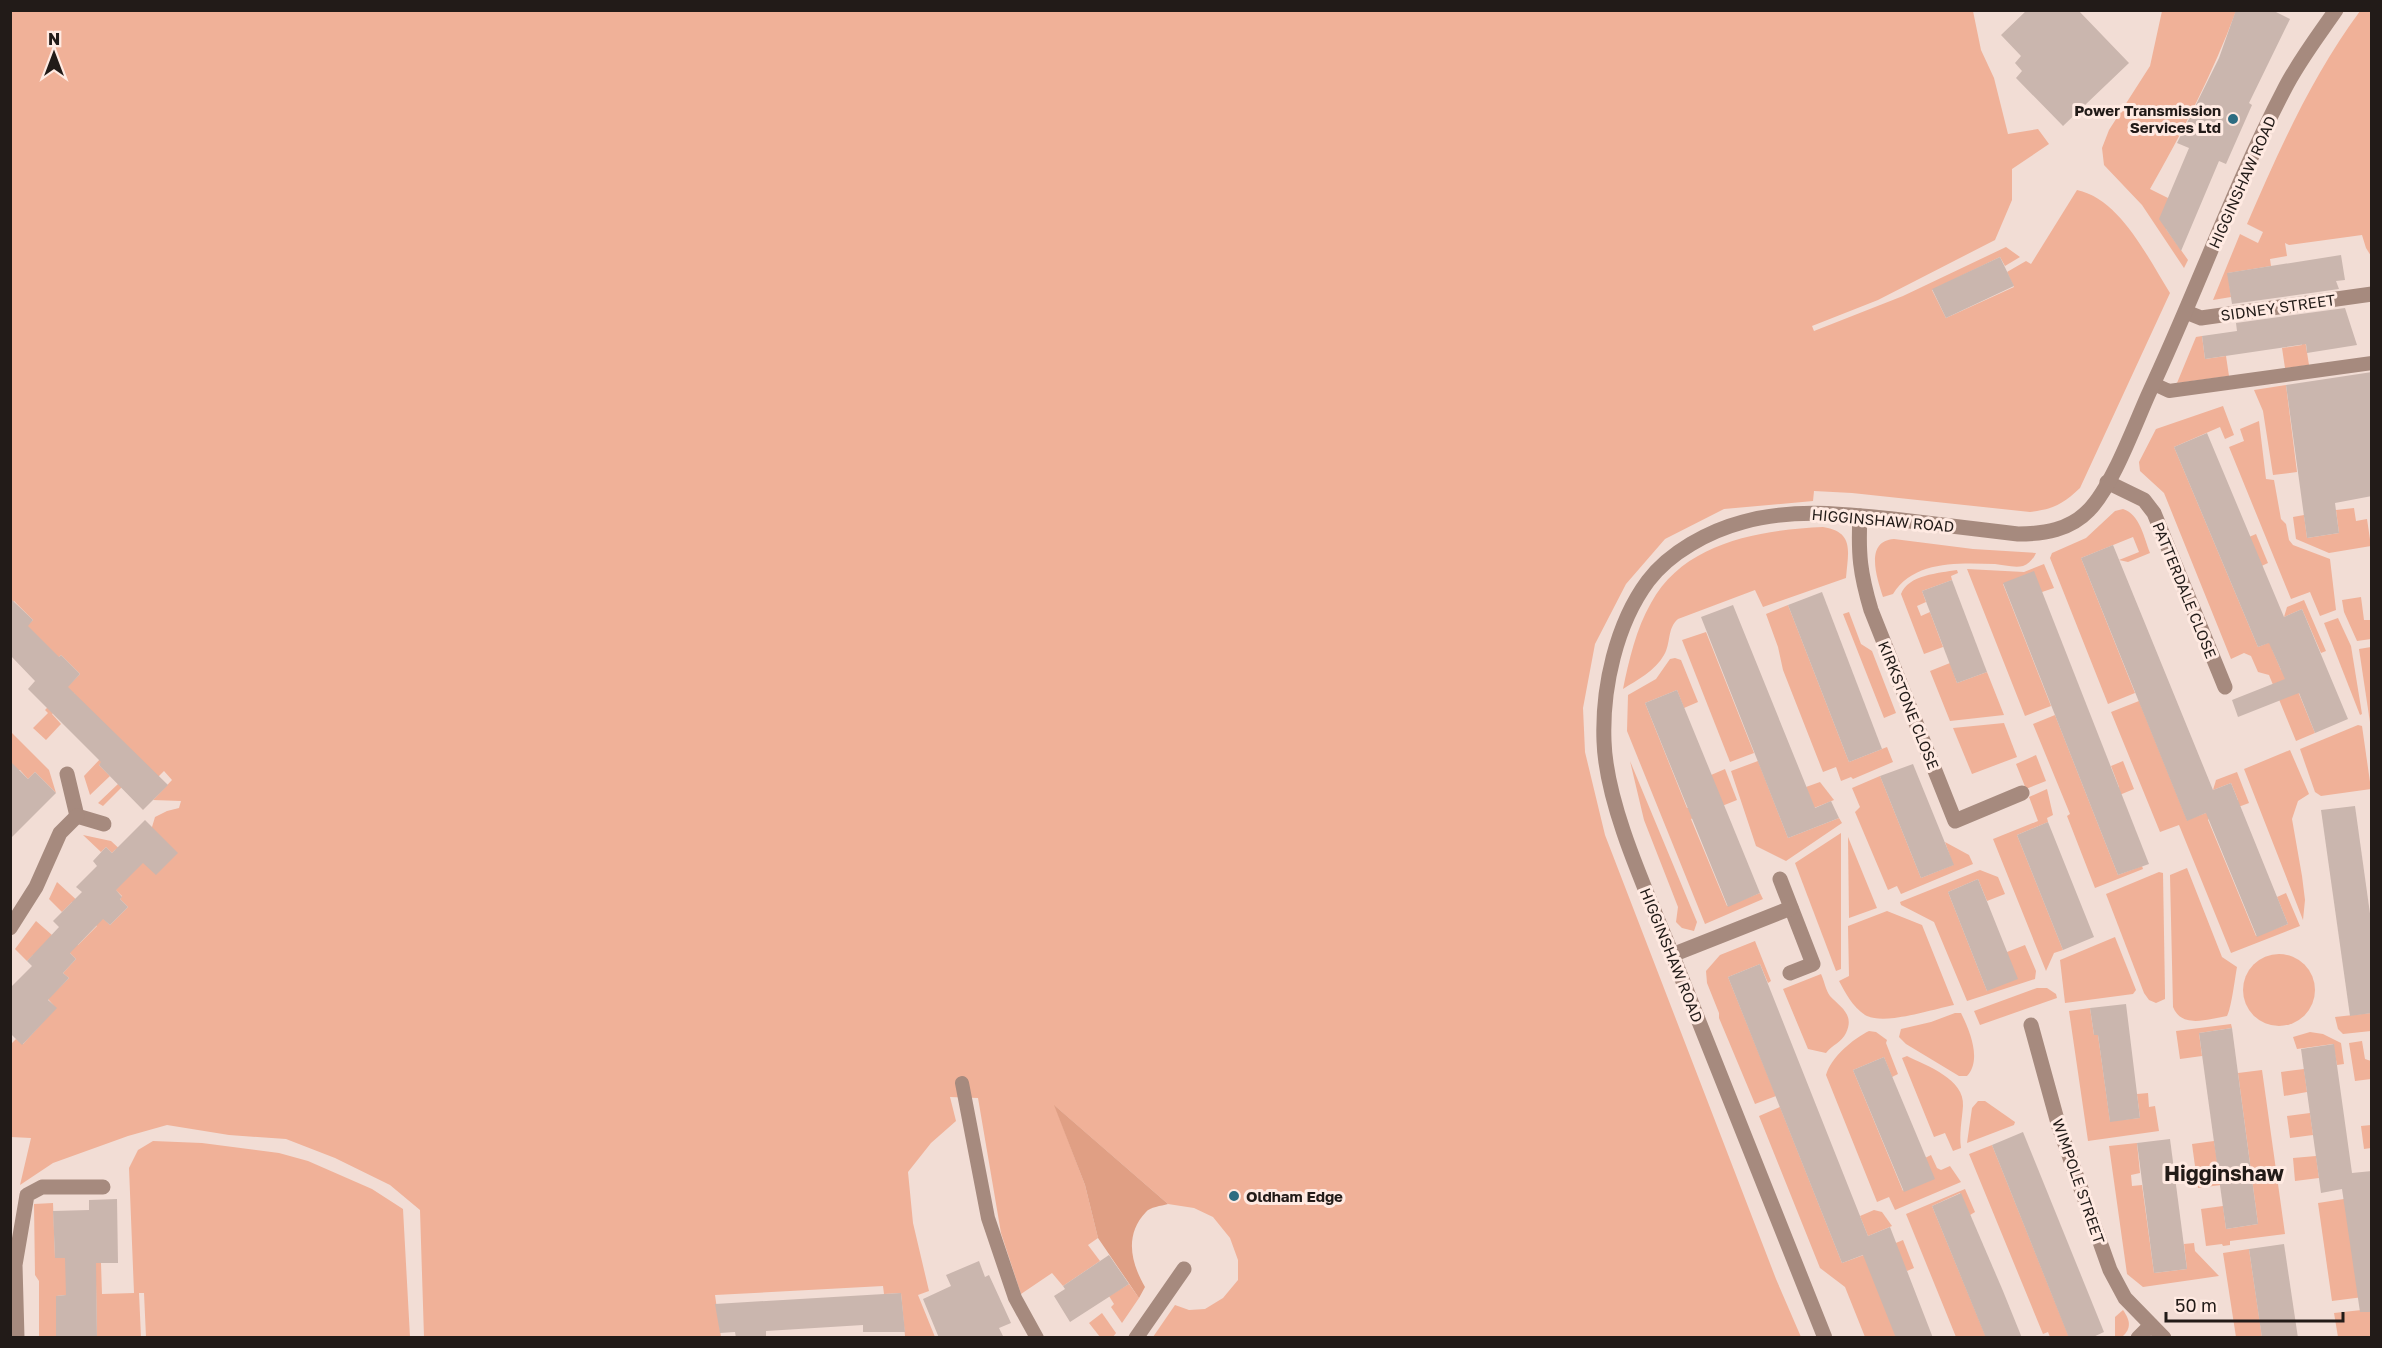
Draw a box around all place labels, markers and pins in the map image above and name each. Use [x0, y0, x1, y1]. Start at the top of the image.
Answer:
place label: Power Transmission Services Ltd [2074, 101, 2221, 136]
marker: Power Transmission Services Ltd [2226, 112, 2240, 126]
place label: Oldham Edge [1246, 1187, 1343, 1205]
marker: Oldham Edge [1227, 1189, 1241, 1203]

